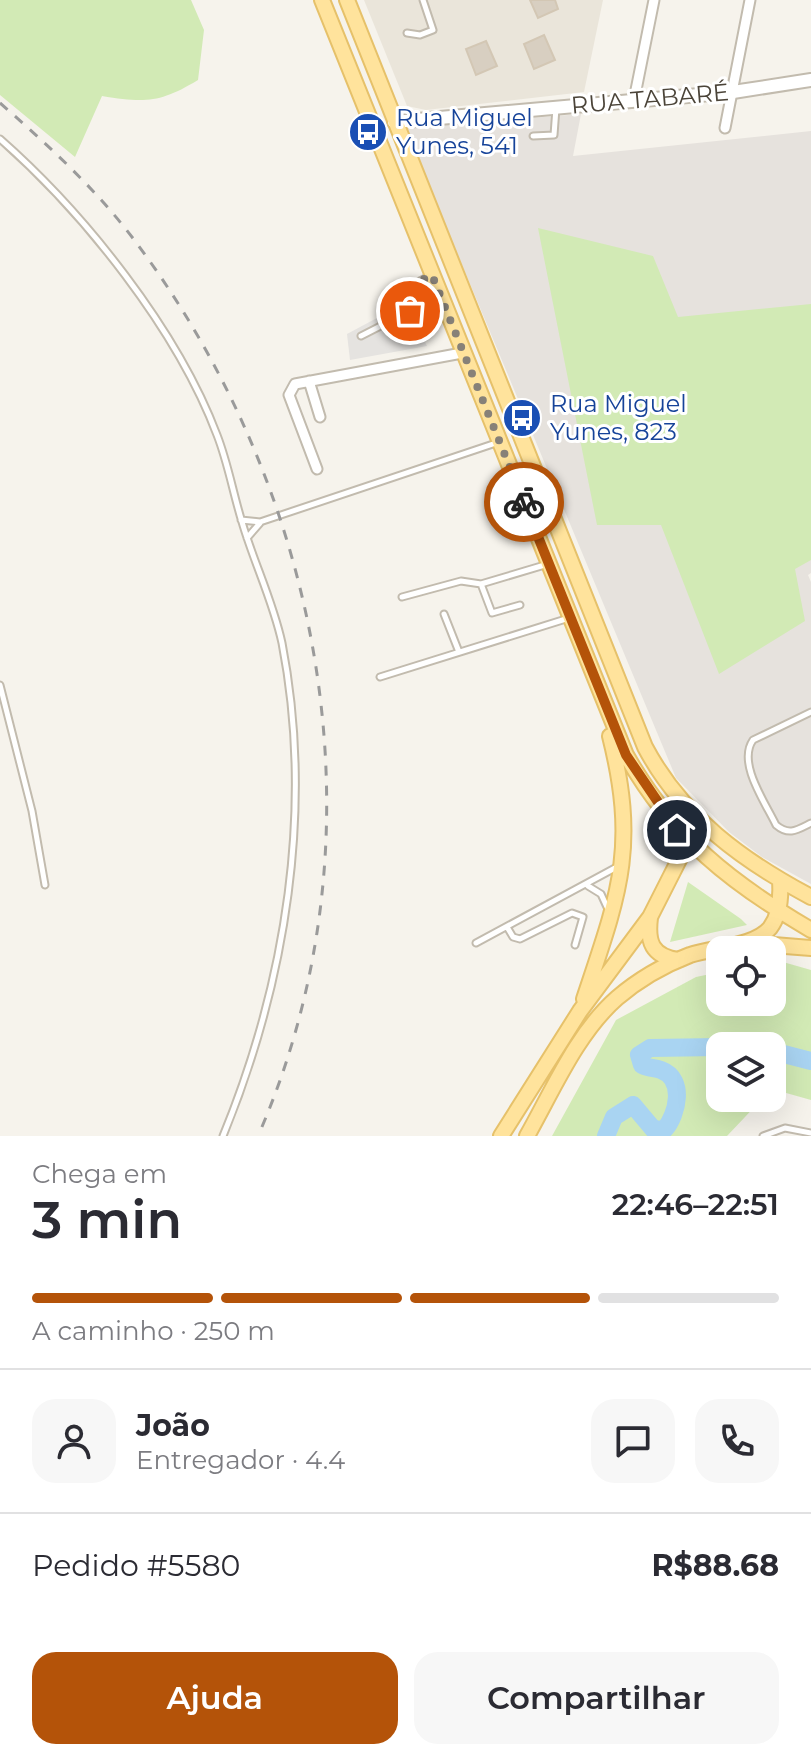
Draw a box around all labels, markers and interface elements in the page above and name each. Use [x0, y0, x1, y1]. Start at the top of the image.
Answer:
street label: RUA TABARÉ [570, 77, 730, 120]
place label: Rua Miguel Yunes, 541 [396, 103, 533, 160]
bus stop icon: Rua Miguel Yunes, 541 [347, 111, 389, 153]
pin [376, 277, 444, 345]
icon: bag [388, 289, 432, 333]
place label: Rua Miguel Yunes, 823 [550, 389, 687, 446]
bus stop icon: Rua Miguel Yunes, 823 [501, 397, 543, 439]
courier [484, 462, 564, 542]
icon: bike [502, 480, 546, 524]
pin [643, 796, 711, 864]
icon: home [655, 808, 699, 852]
map controls [706, 936, 786, 1112]
button: locate [706, 936, 786, 1016]
button: layers [706, 1032, 786, 1112]
text: Chega em [32, 1158, 167, 1190]
text: 22:46–22:51 [612, 1186, 779, 1223]
text: 3 min [32, 1188, 182, 1251]
text: A caminho · 250 m [32, 1315, 275, 1347]
button: person [32, 1399, 116, 1483]
button: chat [591, 1399, 675, 1483]
button: phone [695, 1399, 779, 1483]
text: João [136, 1407, 210, 1444]
text: Entregador · 4.4 [136, 1444, 345, 1476]
text: Pedido #5580 [32, 1547, 240, 1584]
text: R$88.68 [652, 1547, 779, 1584]
button: Ajuda [32, 1652, 398, 1744]
button: Compartilhar [414, 1652, 779, 1744]

